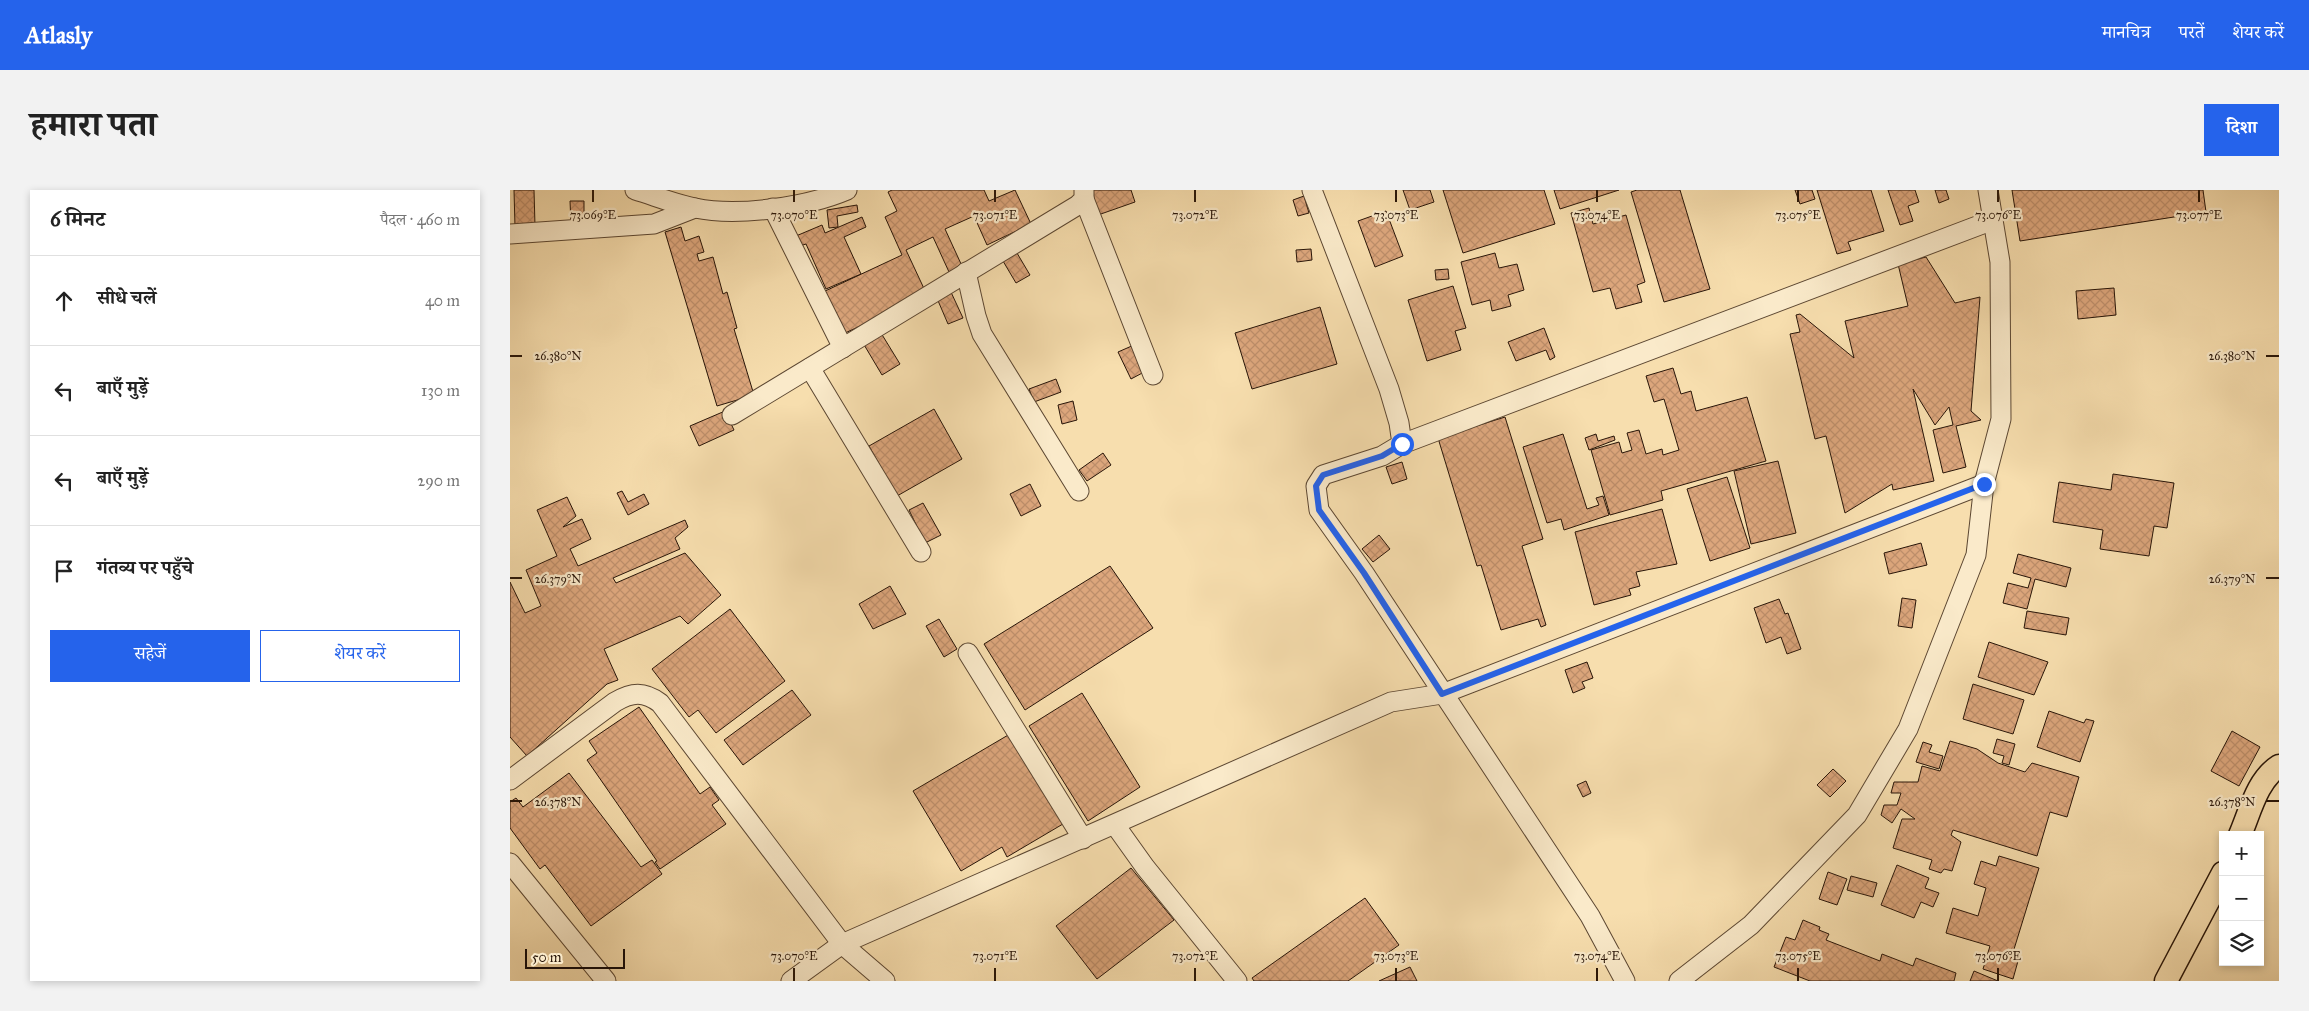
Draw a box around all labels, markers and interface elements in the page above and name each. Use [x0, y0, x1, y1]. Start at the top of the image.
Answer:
text: Atlasly [25, 20, 92, 50]
text: मानचित्र [2102, 21, 2151, 43]
text: परतें [2179, 21, 2204, 43]
text: शेयर करें [2232, 21, 2284, 43]
text: हमारा पता [30, 103, 157, 146]
button: दिशा [2204, 104, 2279, 156]
text: 6 मिनट [50, 206, 105, 232]
text: 73.069°E [570, 208, 617, 222]
text: 73.070°E [770, 208, 818, 222]
text: 73.071°E [973, 208, 1018, 222]
text: 73.072°E [1172, 208, 1218, 222]
text: 73.073°E [1374, 208, 1419, 222]
text: 73.074°E [1574, 208, 1621, 222]
text: 73.075°E [1775, 208, 1821, 222]
text: 73.076°E [1975, 208, 2021, 222]
text: 73.077°E [2176, 208, 2223, 222]
text: पैदल · 460 m [380, 210, 460, 229]
text: सीधे चलें [97, 286, 156, 309]
icon: ahead [50, 287, 78, 315]
text: 40 m [425, 291, 460, 310]
text: 26.380°N [534, 349, 582, 363]
text: 26.380°N [2208, 349, 2256, 363]
text: बाएँ मुड़ें [97, 376, 148, 399]
icon: left [50, 377, 78, 405]
text: 130 m [421, 381, 460, 400]
route start [1391, 433, 1414, 456]
text: बाएँ मुड़ें [97, 466, 148, 489]
icon: left [50, 467, 78, 495]
text: 290 m [417, 471, 460, 490]
route end [1973, 473, 1996, 496]
text: गंतव्य पर पहुँचे [97, 556, 193, 579]
icon: arrive [50, 557, 78, 585]
text: 26.379°N [535, 572, 581, 586]
text: 26.379°N [2209, 572, 2255, 586]
button: सहेजें [50, 630, 250, 682]
button: शेयर करें [260, 630, 460, 682]
text: 26.378°N [535, 795, 581, 809]
text: 26.378°N [2209, 795, 2255, 809]
map controls [2219, 831, 2264, 966]
button: + [2219, 831, 2264, 876]
button: − [2219, 876, 2264, 921]
button: layers [2219, 921, 2264, 966]
scale bar [525, 946, 625, 969]
text: 50 m [532, 949, 561, 966]
text: 73.070°E [770, 949, 818, 963]
text: 73.071°E [973, 949, 1018, 963]
text: 73.072°E [1172, 949, 1218, 963]
text: 73.073°E [1374, 949, 1419, 963]
text: 73.074°E [1574, 949, 1621, 963]
text: 73.075°E [1775, 949, 1821, 963]
text: 73.076°E [1975, 949, 2021, 963]

